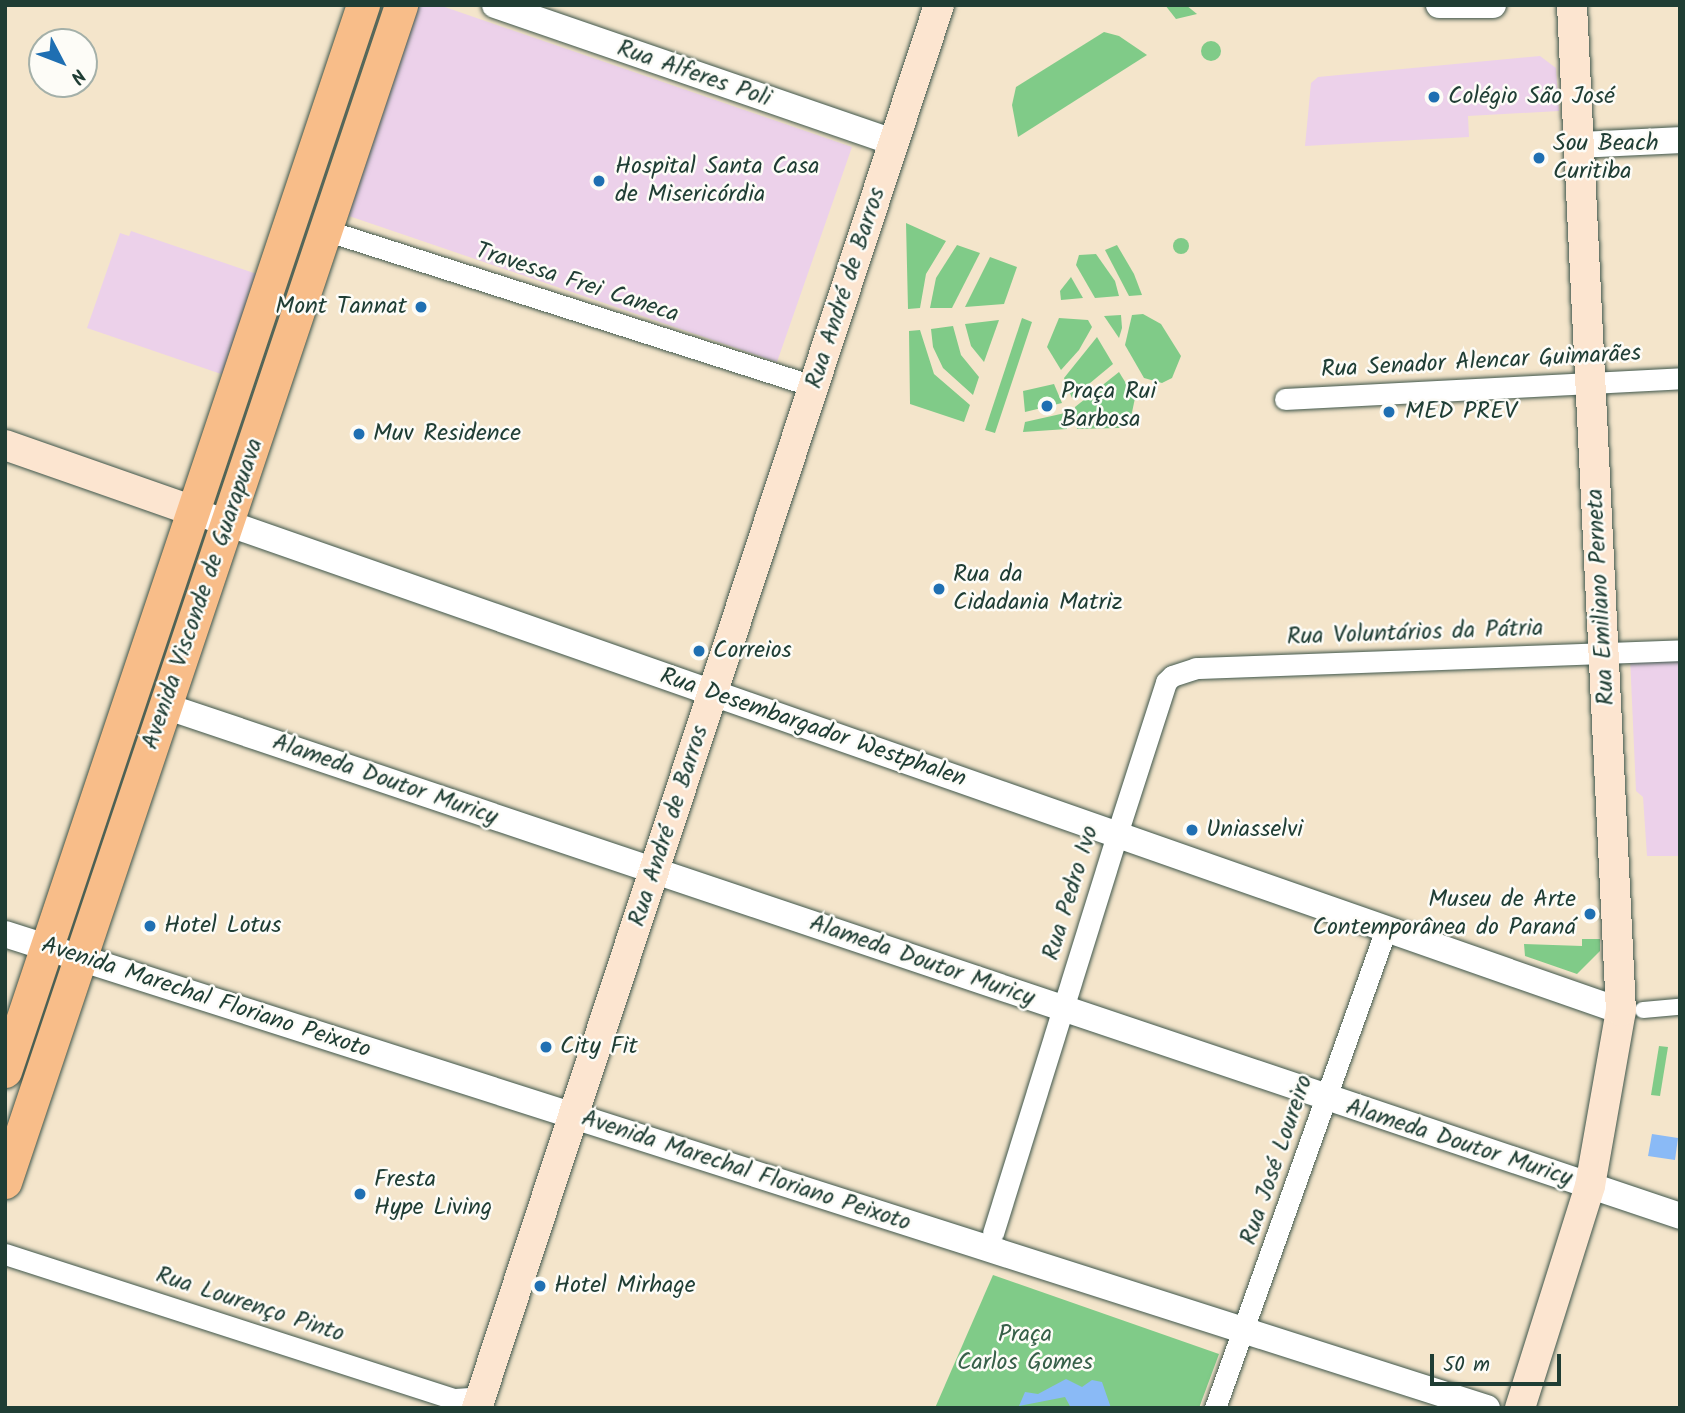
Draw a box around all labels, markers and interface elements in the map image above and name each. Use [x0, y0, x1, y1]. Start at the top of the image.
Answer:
north arrow [28, 28, 98, 98]
street label: Rua Alferes Poli [613, 34, 775, 114]
text: N [62, 61, 92, 90]
place label: Colégio São José [1448, 83, 1615, 111]
marker: Colégio São José [1426, 89, 1442, 105]
place label: Sou Beach Curitiba [1553, 130, 1659, 186]
marker: Sou Beach Curitiba [1531, 150, 1547, 166]
place label: Hospital Santa Casa de Misericórdia [615, 153, 819, 209]
marker: Hospital Santa Casa de Misericórdia [589, 171, 609, 191]
street label: Rua André de Barros [800, 184, 892, 392]
street label: Travessa Frei Caneca [472, 237, 682, 329]
place label: Mont Tannat [275, 293, 407, 321]
marker: Mont Tannat [413, 299, 429, 315]
street label: Rua Senador Alencar Guimarães [1320, 339, 1642, 385]
place label: Praça Rui Barbosa [1061, 378, 1156, 434]
marker: Praça Rui Barbosa [1039, 398, 1055, 414]
place label: MED PREV [1405, 398, 1517, 426]
marker: MED PREV [1379, 402, 1399, 422]
place label: Muv Residence [373, 420, 521, 448]
marker: Muv Residence [351, 426, 367, 442]
street label: Avenida Visconde de Guarapuava [136, 435, 270, 753]
street label: Rua Emiliano Perneta [1581, 488, 1621, 706]
place label: Rua da Cidadania Matriz [953, 561, 1123, 617]
marker: Rua da Cidadania Matriz [931, 581, 947, 597]
street label: Rua Voluntários da Pátria [1286, 614, 1544, 652]
place label: Correios [713, 637, 792, 665]
marker: Correios [691, 643, 707, 659]
street label: Rua Desembargador Westphalen [656, 662, 970, 794]
street label: Rua André de Barros [623, 722, 715, 930]
street label: Alameda Doutor Muricy [269, 728, 501, 832]
place label: Uniasselvi [1206, 816, 1303, 844]
street label: Rua Pedro Ivo [1037, 822, 1105, 964]
marker: Uniasselvi [1184, 822, 1200, 838]
place label: Museu de Arte Contemporânea do Paraná [1313, 886, 1576, 942]
marker: Museu de Arte Contemporânea do Paraná [1582, 906, 1598, 922]
street label: Alameda Doutor Muricy [806, 909, 1038, 1013]
place label: Hotel Lotus [164, 912, 282, 940]
marker: Hotel Lotus [142, 918, 158, 934]
street label: Avenida Marechal Floriano Peixoto [38, 931, 374, 1065]
place label: City Fit [560, 1033, 638, 1061]
marker: City Fit [538, 1039, 554, 1055]
street label: Rua José Loureiro [1234, 1071, 1320, 1249]
street label: Alameda Doutor Muricy [1342, 1093, 1576, 1193]
street label: Avenida Marechal Floriano Peixoto [578, 1104, 914, 1238]
place label: Fresta Hype Living [374, 1166, 492, 1222]
marker: Fresta Hype Living [352, 1186, 368, 1202]
street label: Rua Lourenço Pinto [152, 1261, 348, 1349]
place label: Hotel Mirhage [554, 1272, 695, 1300]
marker: Hotel Mirhage [532, 1278, 548, 1294]
park label: Praça Carlos Gomes [957, 1321, 1093, 1377]
scale bar [1433, 1340, 1564, 1384]
text: 50 m [1443, 1349, 1490, 1382]

